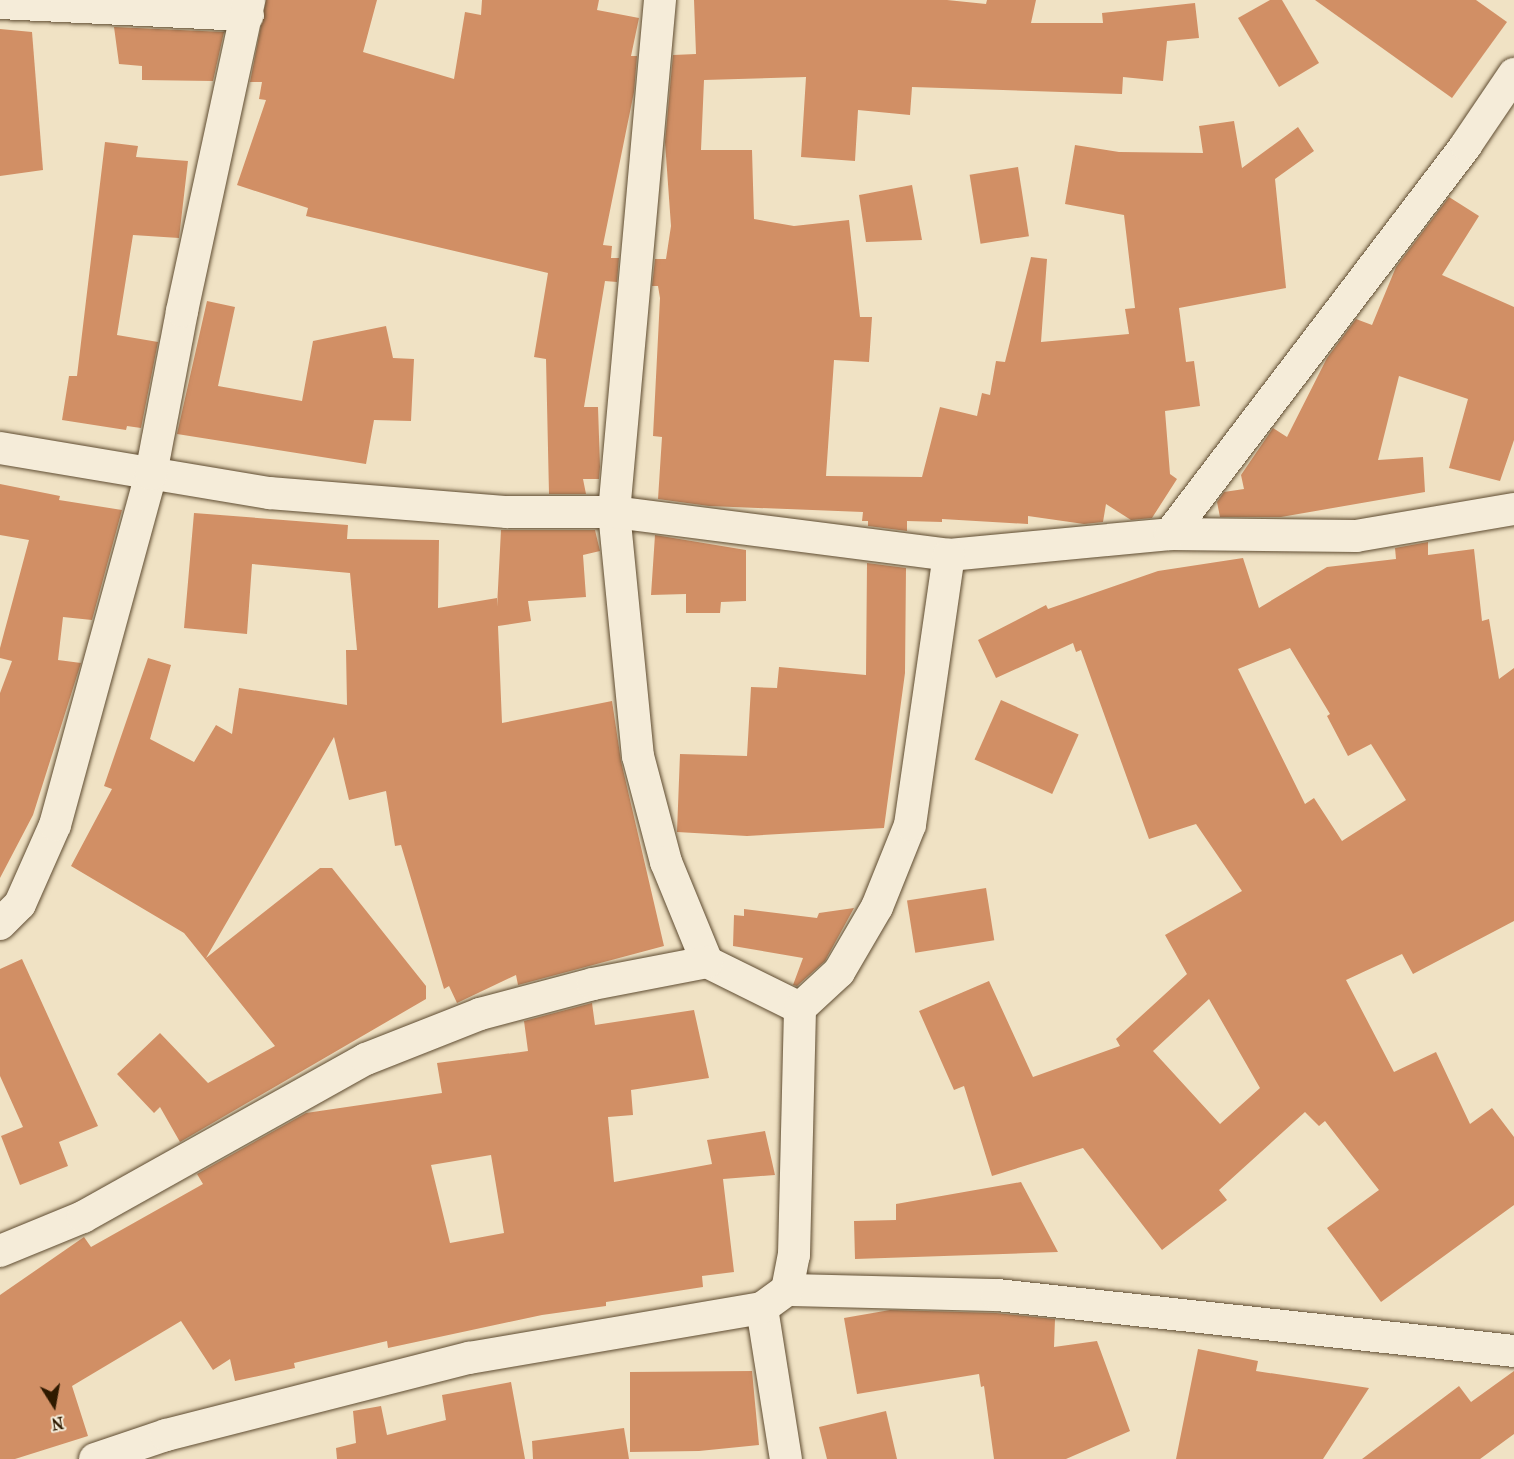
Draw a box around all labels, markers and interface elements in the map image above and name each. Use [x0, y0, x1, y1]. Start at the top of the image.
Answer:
north arrow [24, 1375, 84, 1435]
text: N [50, 1413, 65, 1434]

